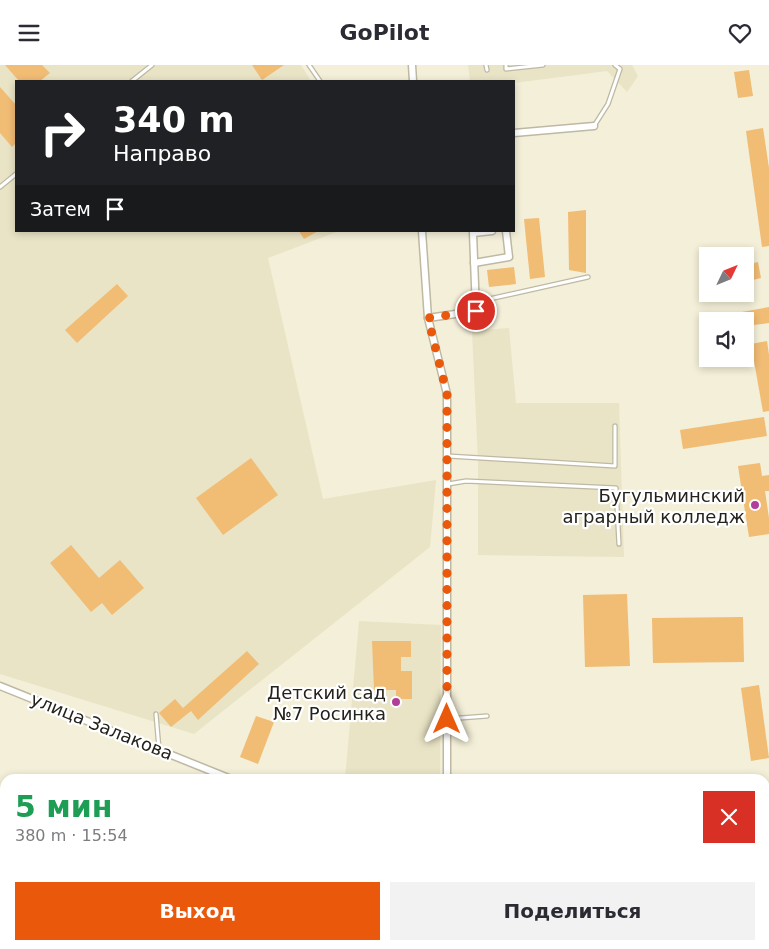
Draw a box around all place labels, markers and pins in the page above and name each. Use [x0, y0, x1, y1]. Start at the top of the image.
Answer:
pin [455, 290, 497, 332]
place label: Бугульминский аграрный колледж [563, 485, 745, 527]
marker: Бугульминский аграрный колледж [749, 499, 761, 511]
place label: Детский сад №7 Росинка [267, 682, 386, 724]
marker: Детский сад №7 Росинка [390, 696, 402, 708]

